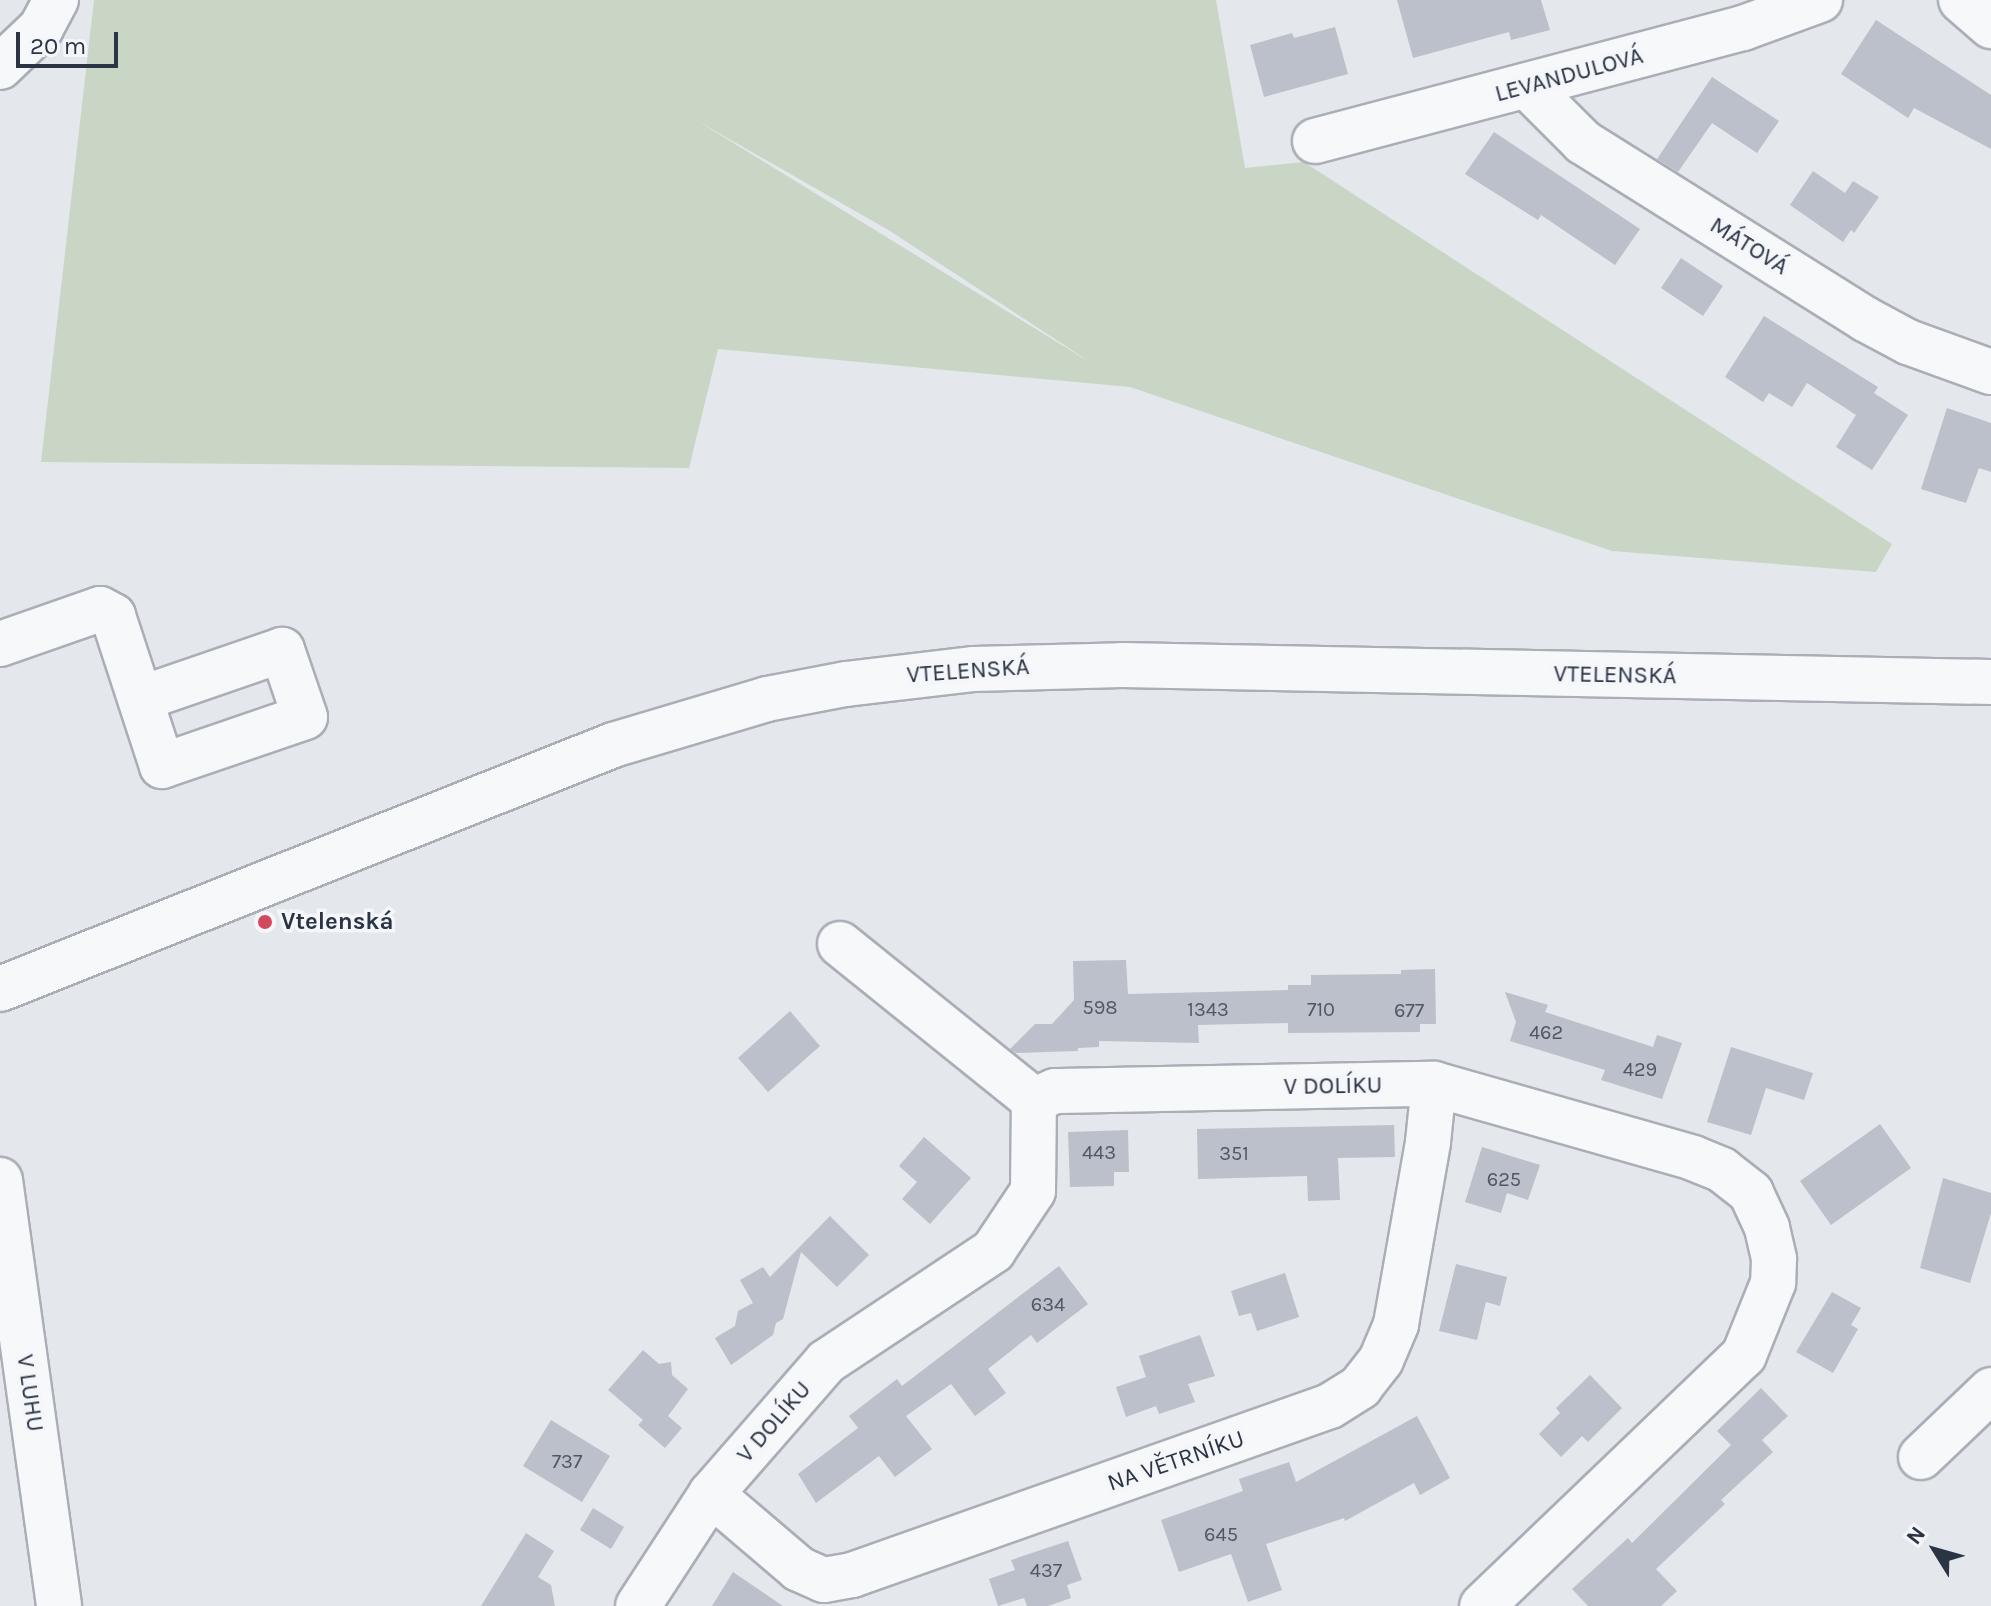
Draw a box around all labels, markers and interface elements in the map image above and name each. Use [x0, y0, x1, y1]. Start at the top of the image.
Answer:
scale bar [20, 16, 122, 66]
text: 20 m [30, 32, 86, 60]
street label: LEVANDULOVÁ [1492, 41, 1646, 109]
street label: MÁTOVÁ [1704, 211, 1794, 281]
street label: VTELENSKÁ [906, 652, 1030, 690]
street label: VTELENSKÁ [1553, 660, 1677, 690]
place label: Vtelenská [281, 908, 394, 936]
marker: Vtelenská [256, 913, 274, 931]
house number: 598 [1082, 995, 1118, 1019]
house number: 1343 [1187, 997, 1229, 1021]
house number: 710 [1307, 997, 1335, 1021]
house number: 677 [1394, 998, 1424, 1022]
house number: 462 [1529, 1020, 1563, 1044]
house number: 429 [1623, 1057, 1657, 1081]
street label: V DOLÍKU [1283, 1071, 1383, 1101]
house number: 443 [1082, 1140, 1116, 1164]
house number: 351 [1219, 1141, 1249, 1165]
house number: 625 [1487, 1167, 1521, 1191]
house number: 634 [1031, 1292, 1065, 1316]
street label: V LUHU [10, 1352, 50, 1434]
street label: V DOLÍKU [731, 1375, 817, 1469]
street label: NA VĚTRNÍKU [1104, 1424, 1248, 1498]
house number: 737 [552, 1449, 582, 1473]
north arrow [1895, 1510, 1975, 1590]
text: N [1901, 1521, 1931, 1550]
house number: 645 [1204, 1522, 1238, 1546]
house number: 437 [1030, 1558, 1062, 1582]

